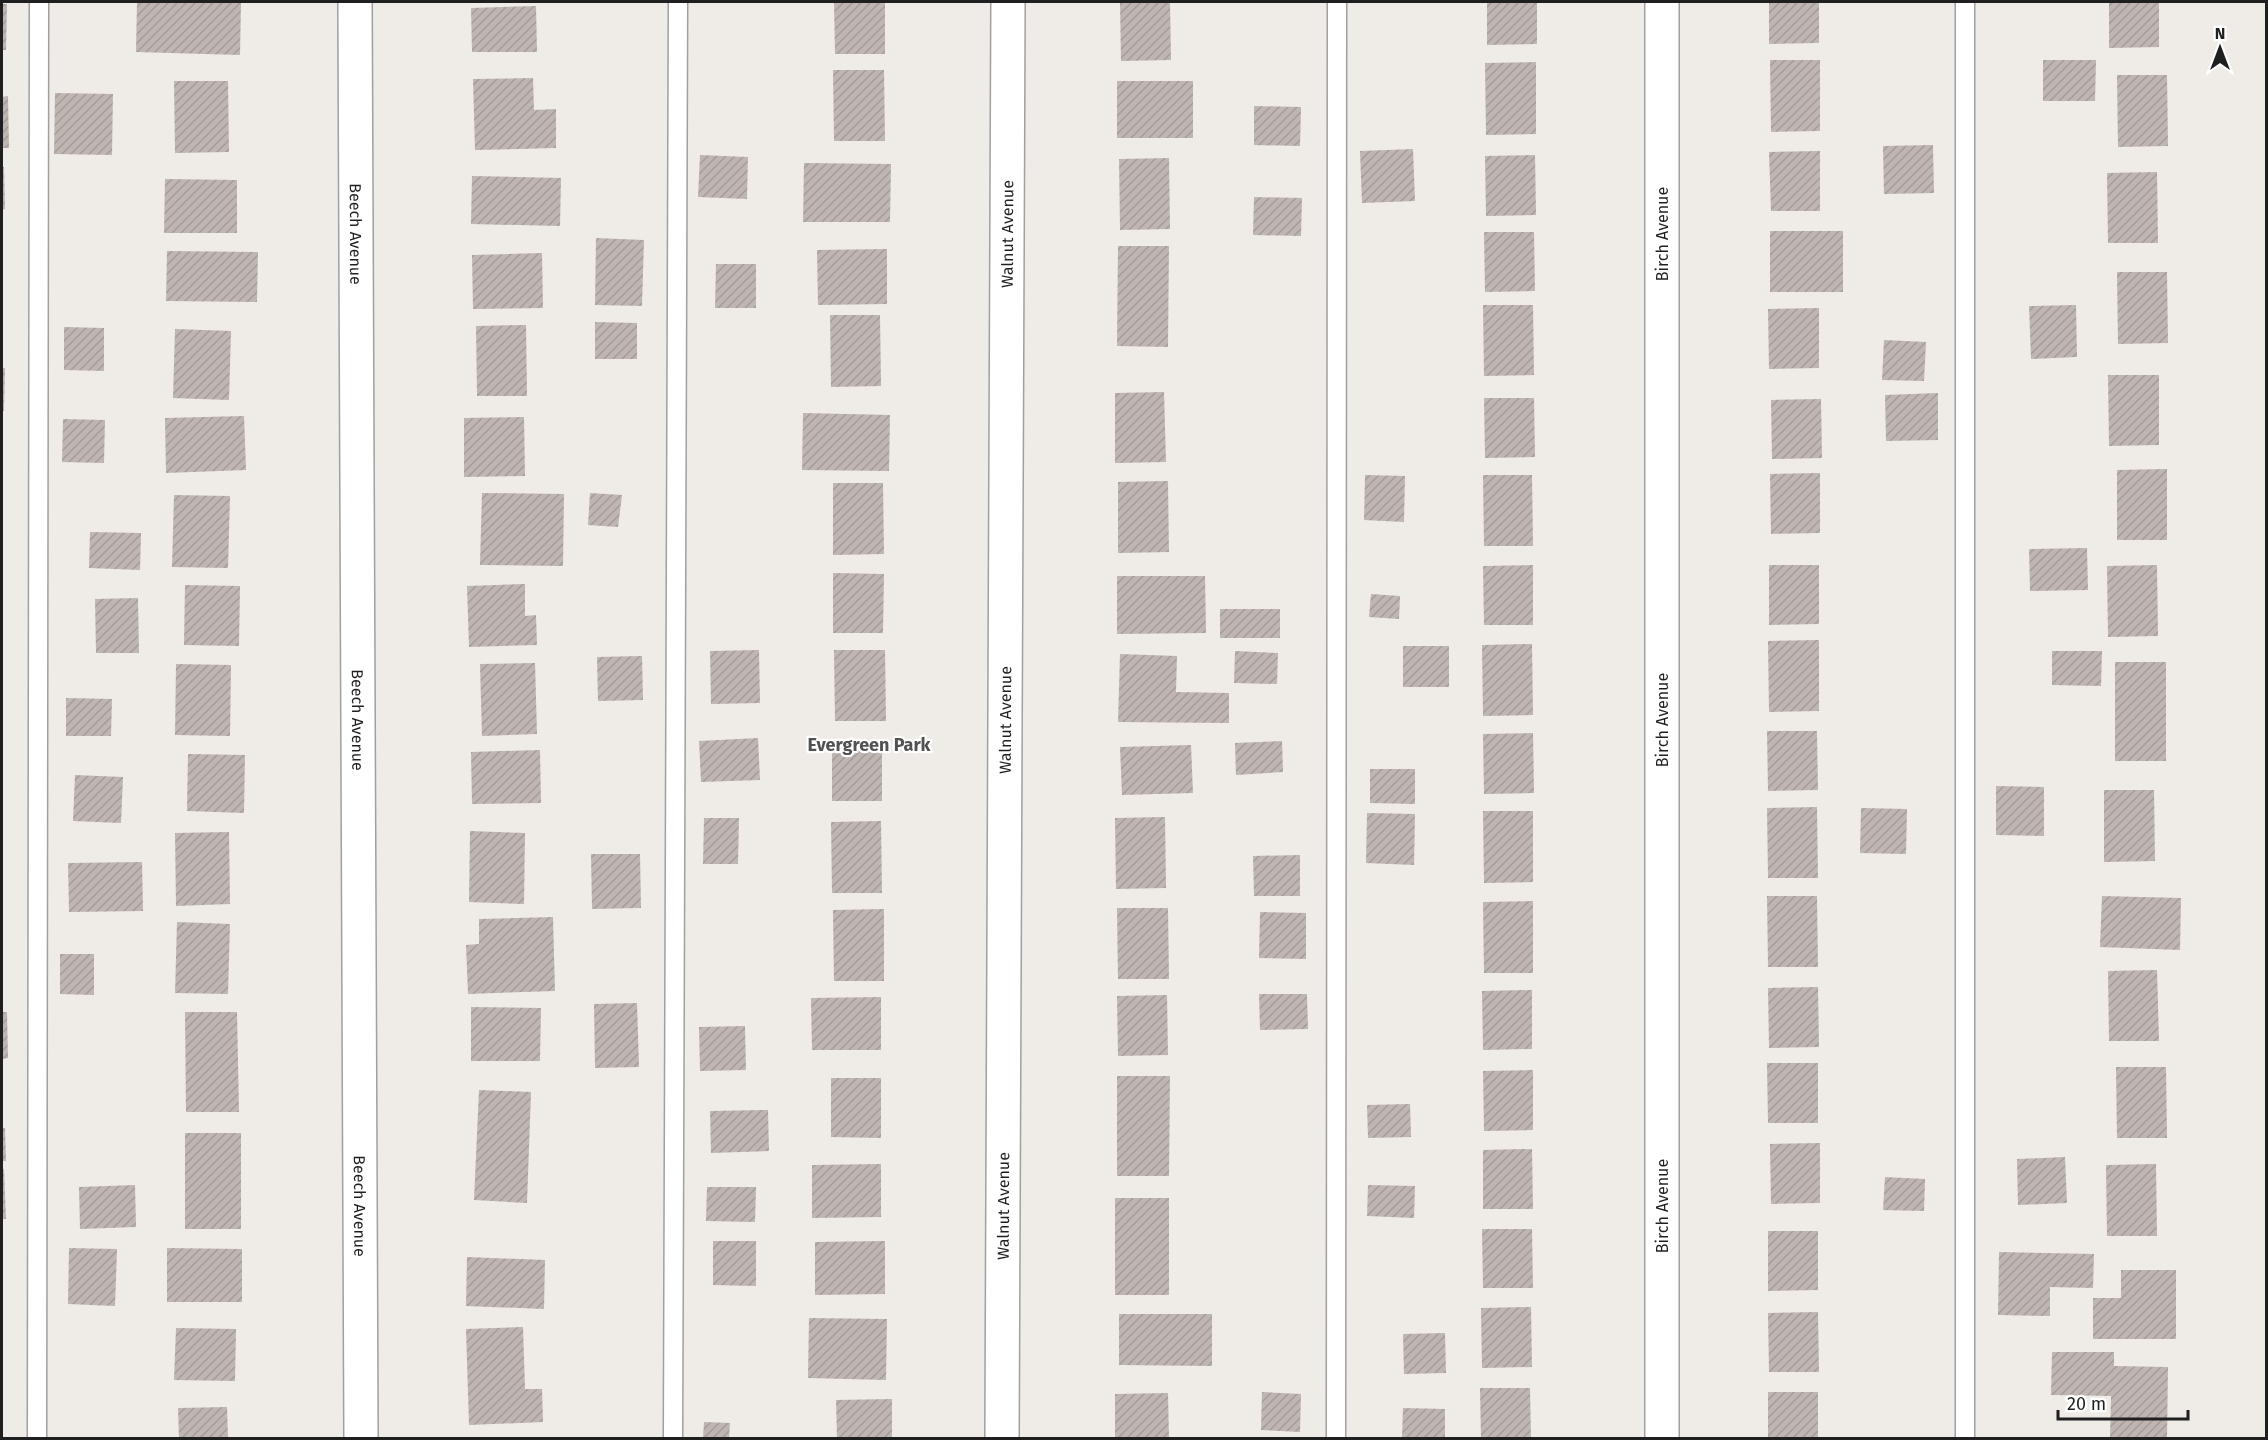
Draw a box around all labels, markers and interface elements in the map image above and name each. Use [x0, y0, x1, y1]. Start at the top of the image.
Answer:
north arrow [2190, 18, 2250, 78]
text: N [2215, 24, 2225, 43]
street label: Walnut Avenue [997, 180, 1017, 288]
street label: Beech Avenue [346, 183, 366, 285]
street label: Birch Avenue [1653, 187, 1672, 281]
street label: Walnut Avenue [995, 666, 1015, 774]
street label: Beech Avenue [348, 669, 368, 771]
street label: Birch Avenue [1653, 673, 1672, 767]
district label: Evergreen Park [807, 734, 932, 756]
street label: Walnut Avenue [993, 1152, 1013, 1260]
street label: Beech Avenue [350, 1155, 370, 1257]
street label: Birch Avenue [1653, 1159, 1672, 1253]
scale bar [2058, 1383, 2188, 1421]
text: 20 m [2067, 1393, 2106, 1415]

